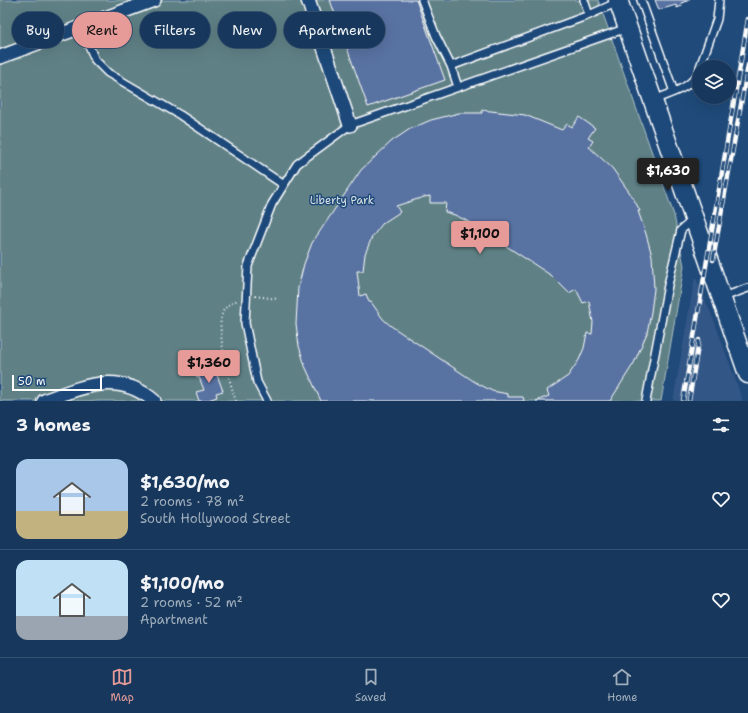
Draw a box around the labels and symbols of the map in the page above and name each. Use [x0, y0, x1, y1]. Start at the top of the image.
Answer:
pin: $1,630 [635, 158, 701, 192]
park label: Liberty Park [310, 193, 374, 208]
pin: $1,100 [447, 221, 513, 255]
pin: $1,360 [176, 350, 242, 384]
scale bar [12, 373, 102, 392]

